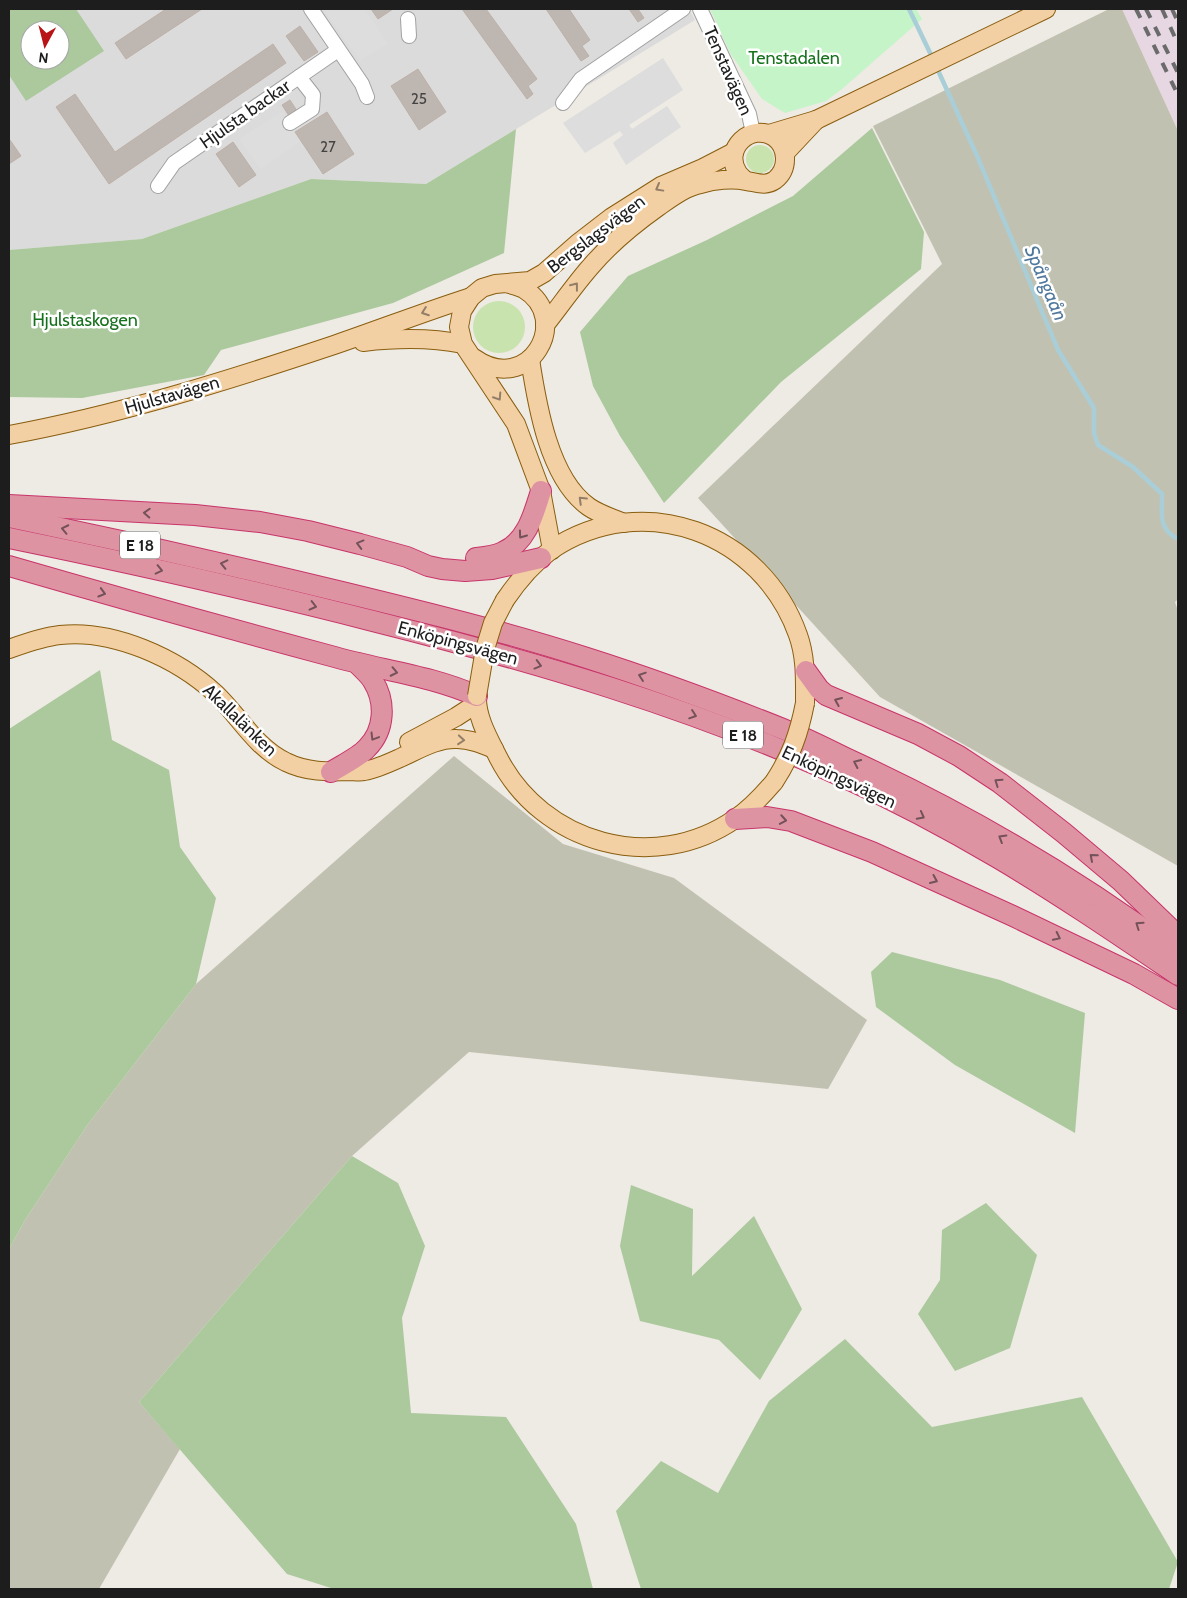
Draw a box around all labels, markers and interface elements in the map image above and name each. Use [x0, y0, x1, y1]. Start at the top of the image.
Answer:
north arrow [20, 20, 70, 70]
street label: Tenstavägen [699, 23, 757, 119]
park label: Tenstadalen [748, 47, 840, 69]
text: N [37, 48, 49, 67]
street label: Hjulsta backar [196, 75, 295, 153]
house number: 25 [411, 90, 427, 108]
house number: 27 [320, 138, 336, 156]
one-way arrow [655, 182, 664, 192]
street label: Bergslagsvägen [543, 190, 649, 278]
water label: Spångaån [1020, 242, 1072, 324]
one-way arrow [570, 283, 578, 292]
one-way arrow [422, 306, 430, 316]
park label: Hjulstaskogen [32, 309, 138, 331]
street label: Hjulstavägen [122, 371, 222, 419]
one-way arrow [492, 391, 501, 401]
one-way arrow [578, 497, 587, 506]
one-way arrow [142, 507, 150, 518]
one-way arrow [61, 524, 69, 535]
one-way arrow [519, 529, 528, 539]
road number: E 18 [120, 532, 160, 558]
one-way arrow [355, 539, 364, 550]
one-way arrow [219, 559, 228, 570]
one-way arrow [155, 564, 164, 575]
one-way arrow [97, 587, 105, 597]
one-way arrow [309, 600, 318, 611]
street label: Enköpingsvägen [396, 616, 520, 670]
one-way arrow [534, 659, 543, 670]
one-way arrow [389, 666, 398, 676]
one-way arrow [638, 672, 647, 682]
street label: Akallalänken [198, 679, 282, 761]
one-way arrow [834, 696, 843, 707]
one-way arrow [688, 709, 696, 719]
road number: E 18 [723, 722, 763, 748]
one-way arrow [370, 732, 380, 741]
one-way arrow [458, 734, 466, 745]
street label: Enköpingsvägen [778, 741, 900, 813]
one-way arrow [854, 759, 863, 769]
one-way arrow [994, 779, 1003, 788]
one-way arrow [916, 810, 925, 820]
one-way arrow [779, 814, 788, 824]
one-way arrow [998, 834, 1007, 844]
one-way arrow [1089, 854, 1098, 863]
one-way arrow [929, 873, 938, 884]
one-way arrow [1135, 922, 1145, 931]
one-way arrow [1052, 931, 1061, 941]

